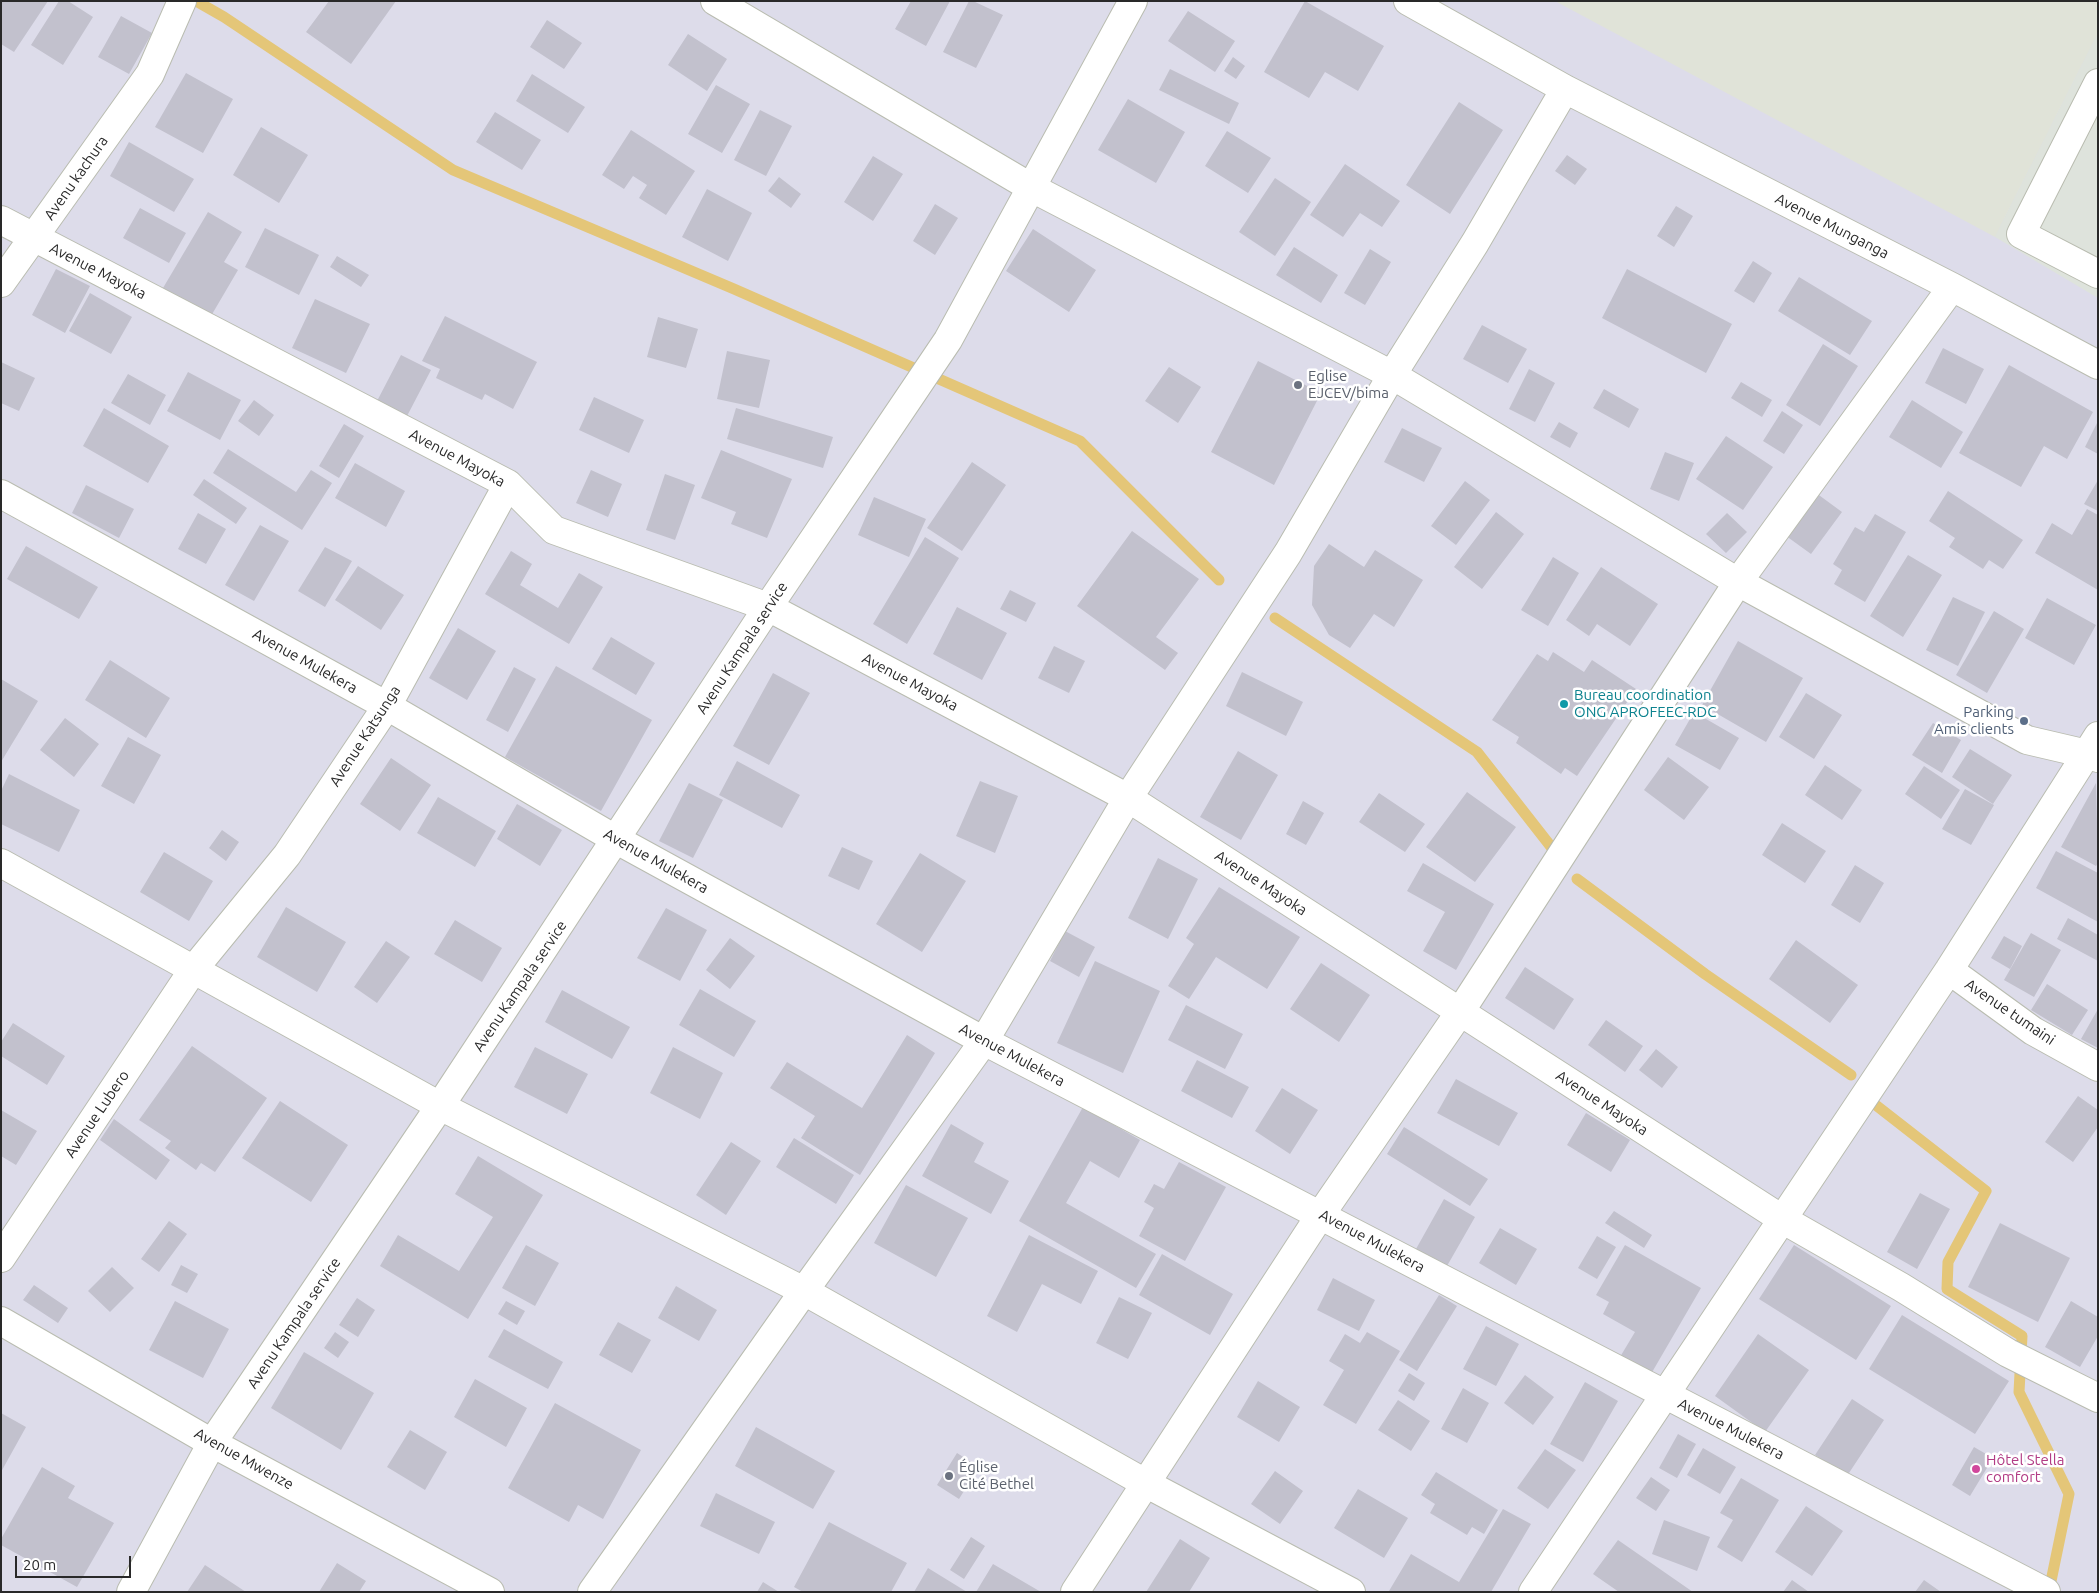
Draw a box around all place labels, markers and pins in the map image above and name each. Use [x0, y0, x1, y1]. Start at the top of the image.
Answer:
place label: Eglise EJCEV/bima [1308, 367, 1389, 402]
marker: Eglise EJCEV/bima [1292, 379, 1304, 391]
place label: Bureau coordination ONG APROFEEC-RDC [1574, 686, 1716, 721]
marker: Bureau coordination ONG APROFEEC-RDC [1558, 698, 1570, 710]
place label: Parking Amis clients [1934, 703, 2014, 738]
marker: Parking Amis clients [2018, 715, 2030, 727]
place label: Hôtel Stella comfort [1986, 1451, 2064, 1486]
place label: Église Cité Bethel [959, 1458, 1034, 1493]
marker: Hôtel Stella comfort [1970, 1463, 1982, 1475]
marker: Église Cité Bethel [943, 1470, 955, 1482]

